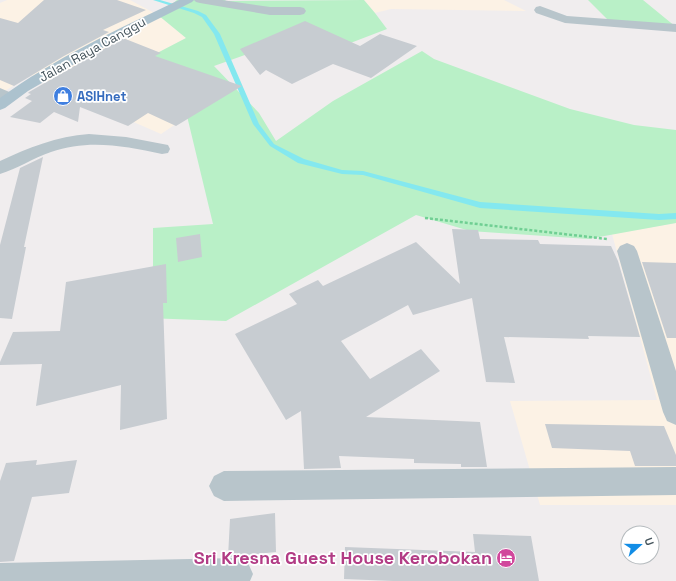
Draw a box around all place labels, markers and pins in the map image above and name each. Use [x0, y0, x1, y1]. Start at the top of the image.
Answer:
shop icon: ASIHnet [52, 85, 74, 107]
place label: ASIHnet [77, 88, 126, 105]
place label: Sri Kresna Guest House Kerobokan [194, 546, 492, 569]
hotel icon: Sri Kresna Guest House Kerobokan [495, 547, 517, 569]

